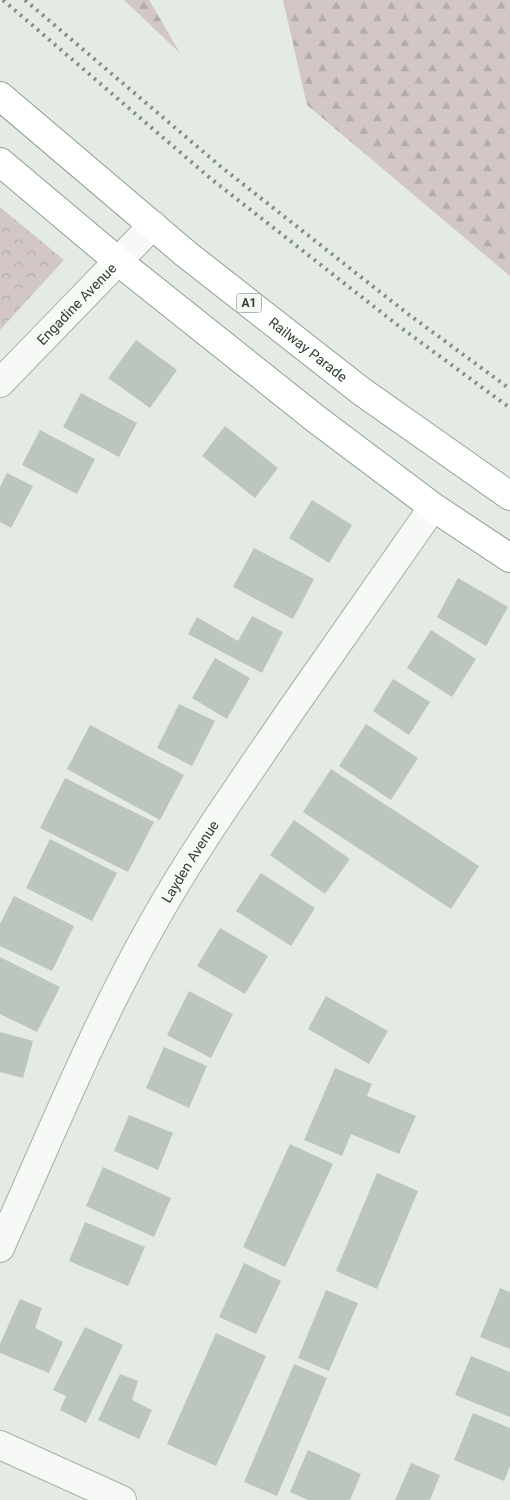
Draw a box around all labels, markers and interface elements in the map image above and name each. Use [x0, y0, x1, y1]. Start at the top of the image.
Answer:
street label: Engadine Avenue [34, 260, 119, 348]
road number: A1 [236, 294, 262, 312]
street label: Railway Parade [266, 314, 350, 385]
street label: Layden Avenue [158, 818, 222, 906]

